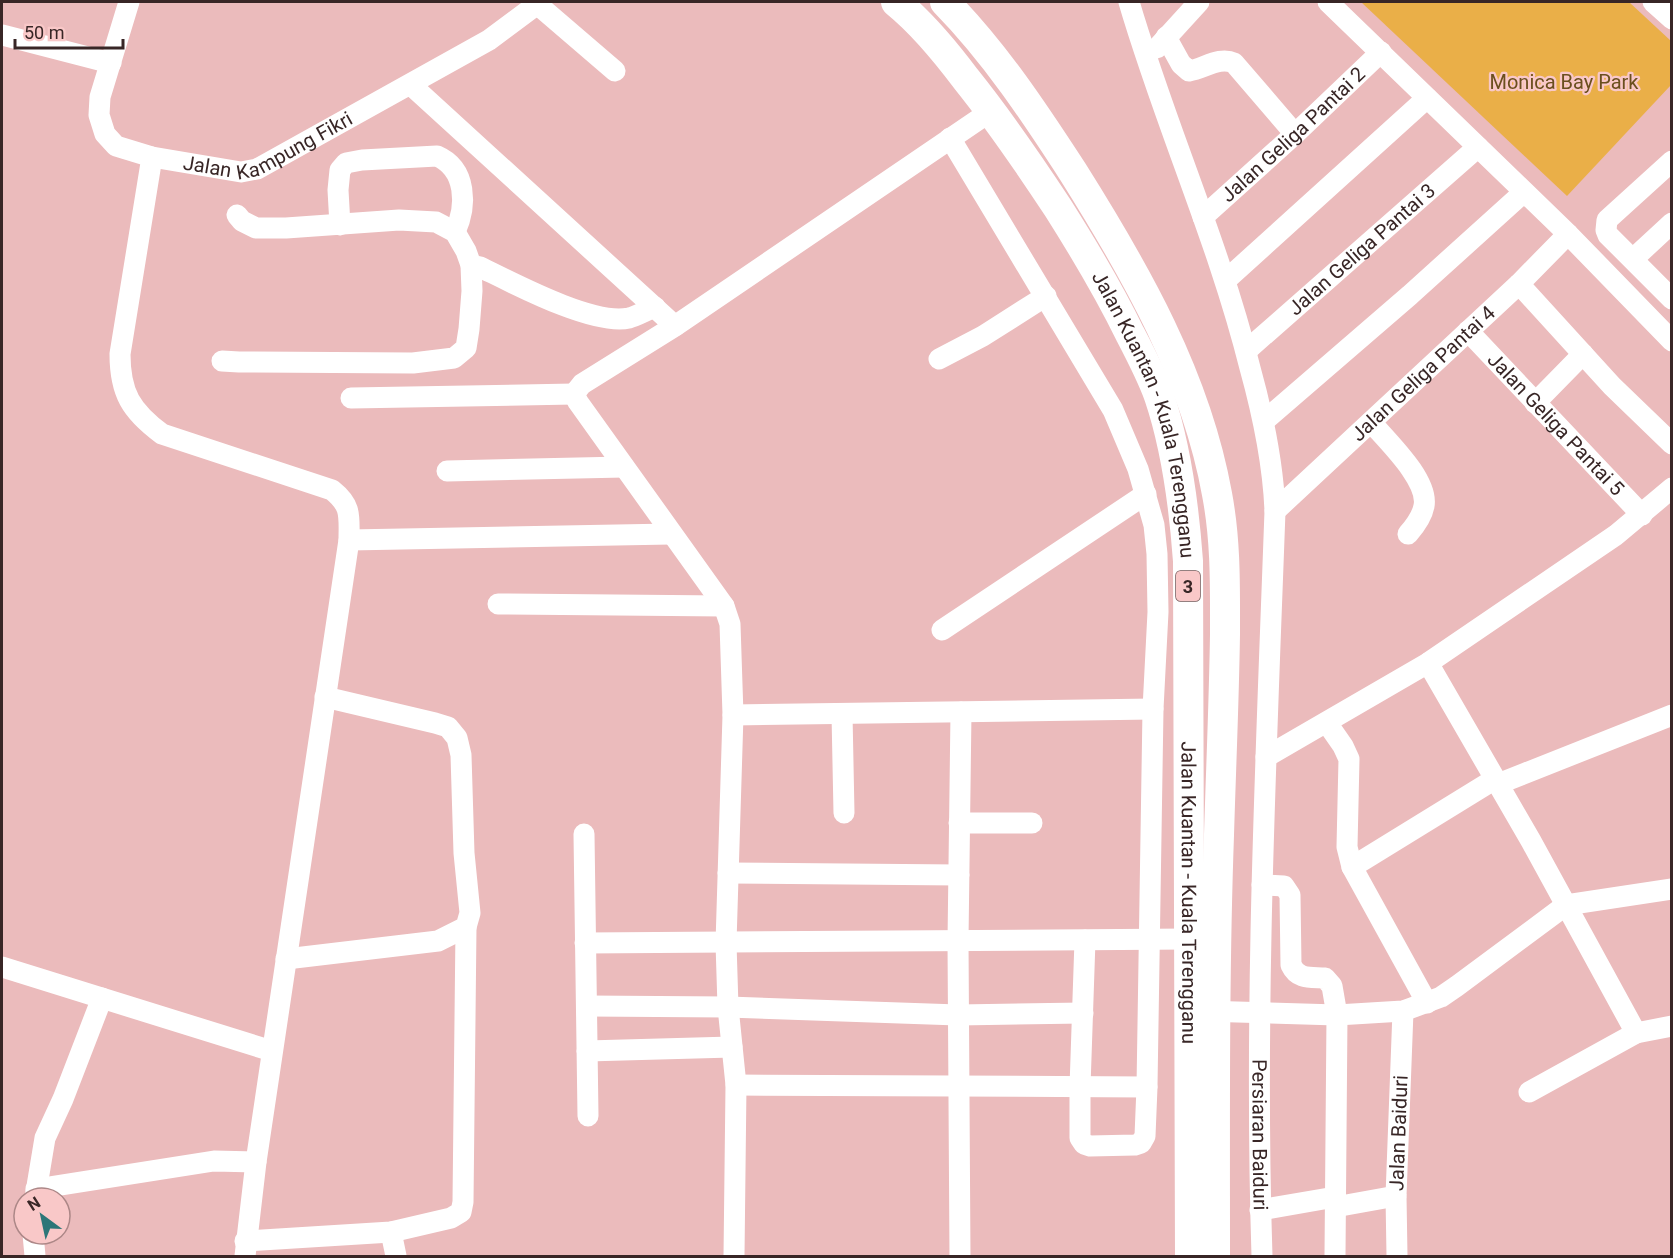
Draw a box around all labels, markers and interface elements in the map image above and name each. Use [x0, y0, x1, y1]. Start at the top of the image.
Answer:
scale bar [15, 12, 123, 50]
text: 50 m [24, 22, 64, 43]
street label: Jalan Geliga Pantai 2 [1216, 62, 1370, 207]
park label: Monica Bay Park [1489, 70, 1639, 94]
street label: Jalan Kampung Fikri [181, 106, 357, 185]
street label: Jalan Geliga Pantai 3 [1283, 178, 1440, 320]
street label: Jalan Kuantan - Kuala Terengganu [1087, 267, 1200, 559]
street label: Jalan Geliga Pantai 4 [1346, 301, 1500, 446]
street label: Jalan Geliga Pantai 5 [1483, 348, 1629, 500]
road number: 3 [1176, 571, 1200, 601]
street label: Jalan Kuantan - Kuala Terengganu [1177, 741, 1201, 1044]
street label: Persiaran Baiduri [1247, 1059, 1273, 1211]
street label: Jalan Baiduri [1384, 1075, 1413, 1191]
north arrow [12, 1186, 72, 1246]
text: N [24, 1193, 44, 1215]

